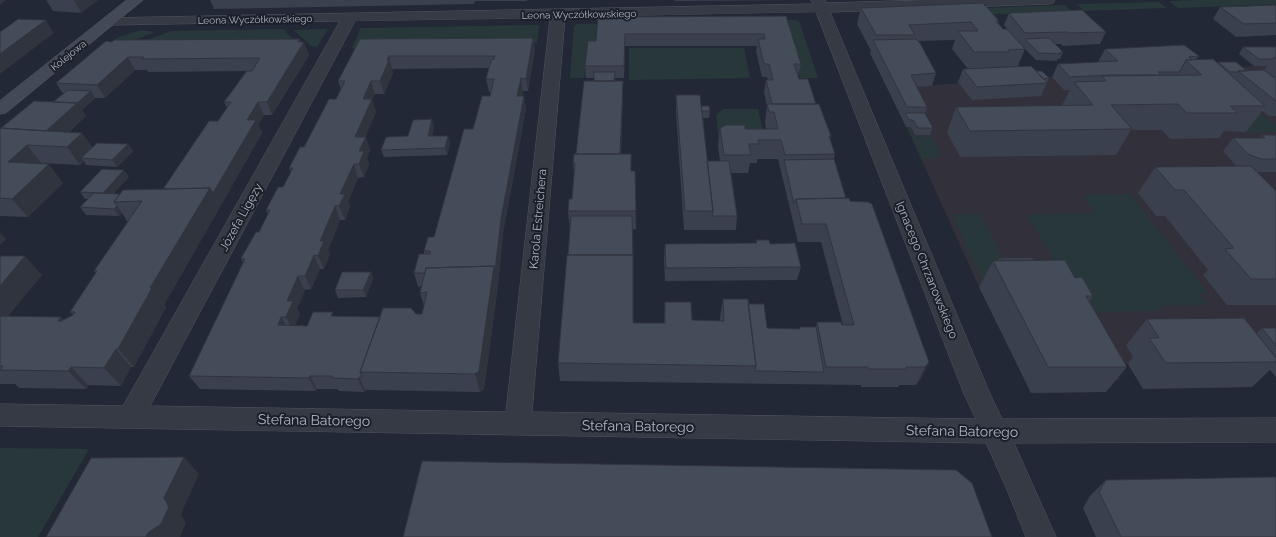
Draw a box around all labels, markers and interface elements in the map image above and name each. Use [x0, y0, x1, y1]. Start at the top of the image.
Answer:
street label: Leona Wyczółkowskiego [521, 8, 637, 21]
street label: Leona Wyczółkowskiego [197, 13, 313, 26]
street label: Kolejowa [48, 38, 88, 73]
street label: Karola Estreichera [527, 168, 549, 270]
street label: Józefa Ligęzy [217, 180, 266, 253]
street label: Ignacego Chrzanowskiego [893, 199, 961, 341]
street label: Stefana Batorego [258, 411, 370, 429]
street label: Stefana Batorego [582, 417, 694, 435]
street label: Stefana Batorego [906, 422, 1018, 440]

